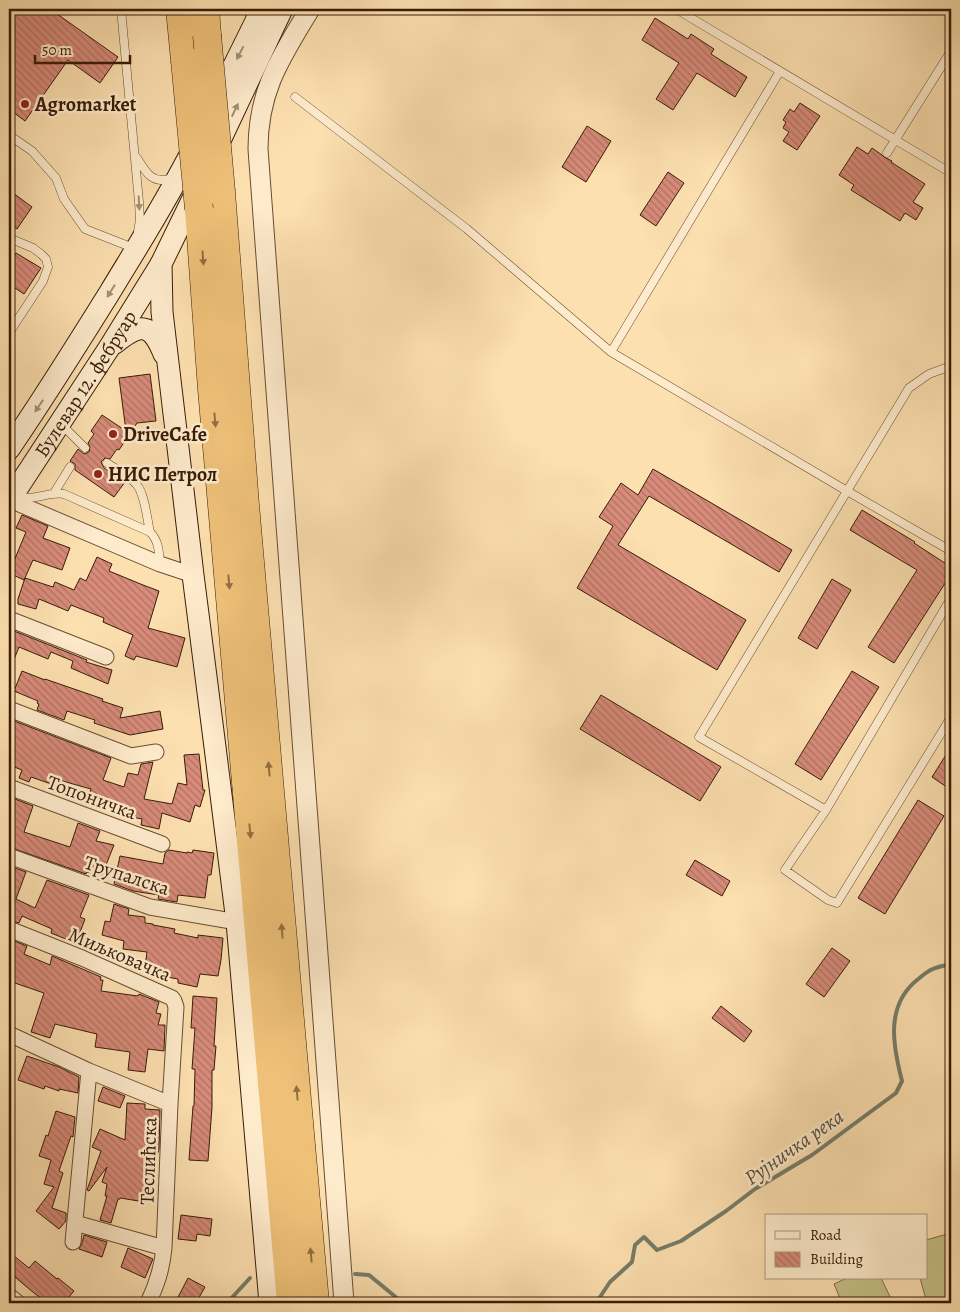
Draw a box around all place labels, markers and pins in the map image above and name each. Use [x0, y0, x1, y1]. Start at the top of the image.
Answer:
place label: Agromarket [34, 91, 137, 118]
marker: Agromarket [19, 98, 31, 110]
place label: DriveCafe [123, 421, 207, 448]
marker: DriveCafe [107, 428, 119, 440]
place label: НИС Петрол [108, 461, 217, 488]
marker: НИС Петрол [92, 468, 104, 480]

